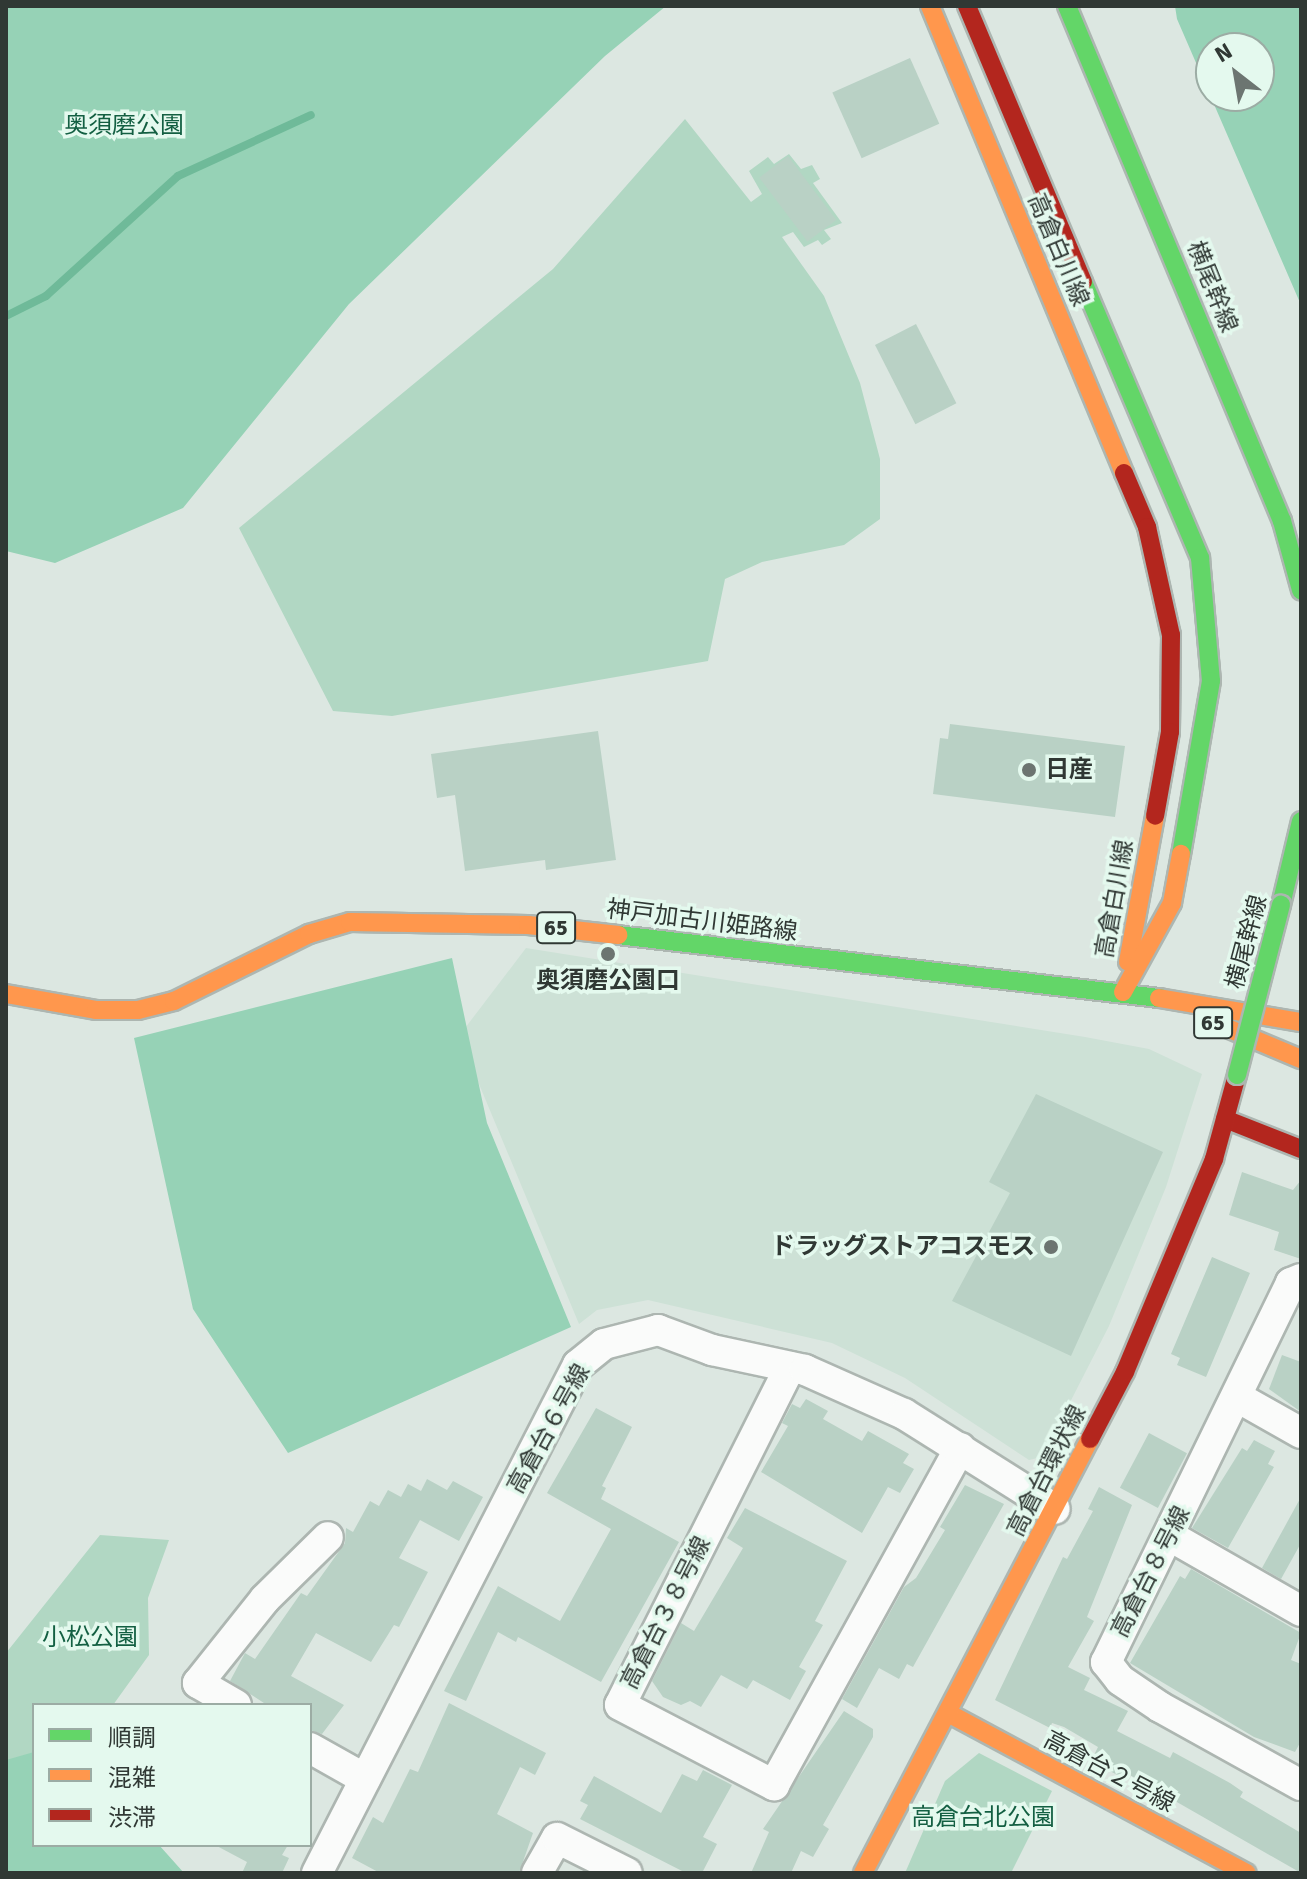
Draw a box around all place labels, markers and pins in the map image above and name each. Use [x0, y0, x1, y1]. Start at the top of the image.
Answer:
place label: 日産 [1045, 756, 1093, 784]
marker: 日産 [1020, 761, 1038, 779]
marker: 奥須磨公園口 [599, 945, 617, 963]
place label: 奥須磨公園口 [536, 967, 680, 995]
place label: ドラッグストアコスモス [771, 1233, 1035, 1261]
marker: ドラッグストアコスモス [1042, 1238, 1060, 1256]

